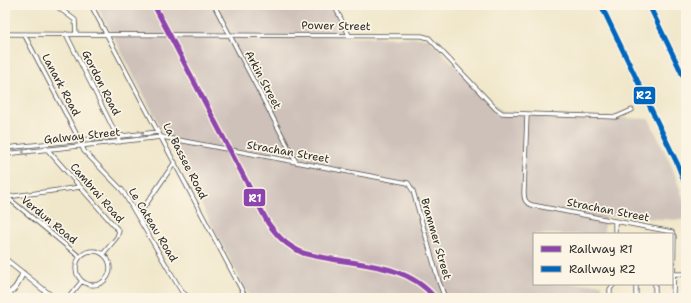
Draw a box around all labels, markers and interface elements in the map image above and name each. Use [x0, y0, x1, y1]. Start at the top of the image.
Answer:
street label: Power Street [301, 18, 371, 34]
street label: Gordon Road [78, 48, 124, 118]
street label: Arkin Street [241, 48, 285, 112]
street label: Lanark Road [38, 51, 84, 119]
line badge: R2 [633, 86, 656, 105]
text: R2 [636, 88, 652, 103]
street label: La Bassee Road [159, 120, 211, 202]
street label: Galway Street [43, 125, 121, 147]
one-way arrow [138, 130, 144, 139]
street label: Strachan Street [245, 137, 331, 167]
one-way arrow [22, 147, 29, 156]
street label: Cambrai Road [67, 160, 127, 226]
street label: Le Cateau Road [125, 185, 181, 265]
line badge: R1 [243, 188, 266, 207]
text: R1 [249, 191, 261, 206]
street label: Verdun Road [18, 193, 80, 247]
street label: Strachan Street [565, 195, 651, 225]
street label: Brammer Street [417, 197, 455, 282]
legend [533, 233, 673, 285]
text: Railway R1 [569, 241, 633, 257]
text: Railway R2 [569, 261, 636, 277]

